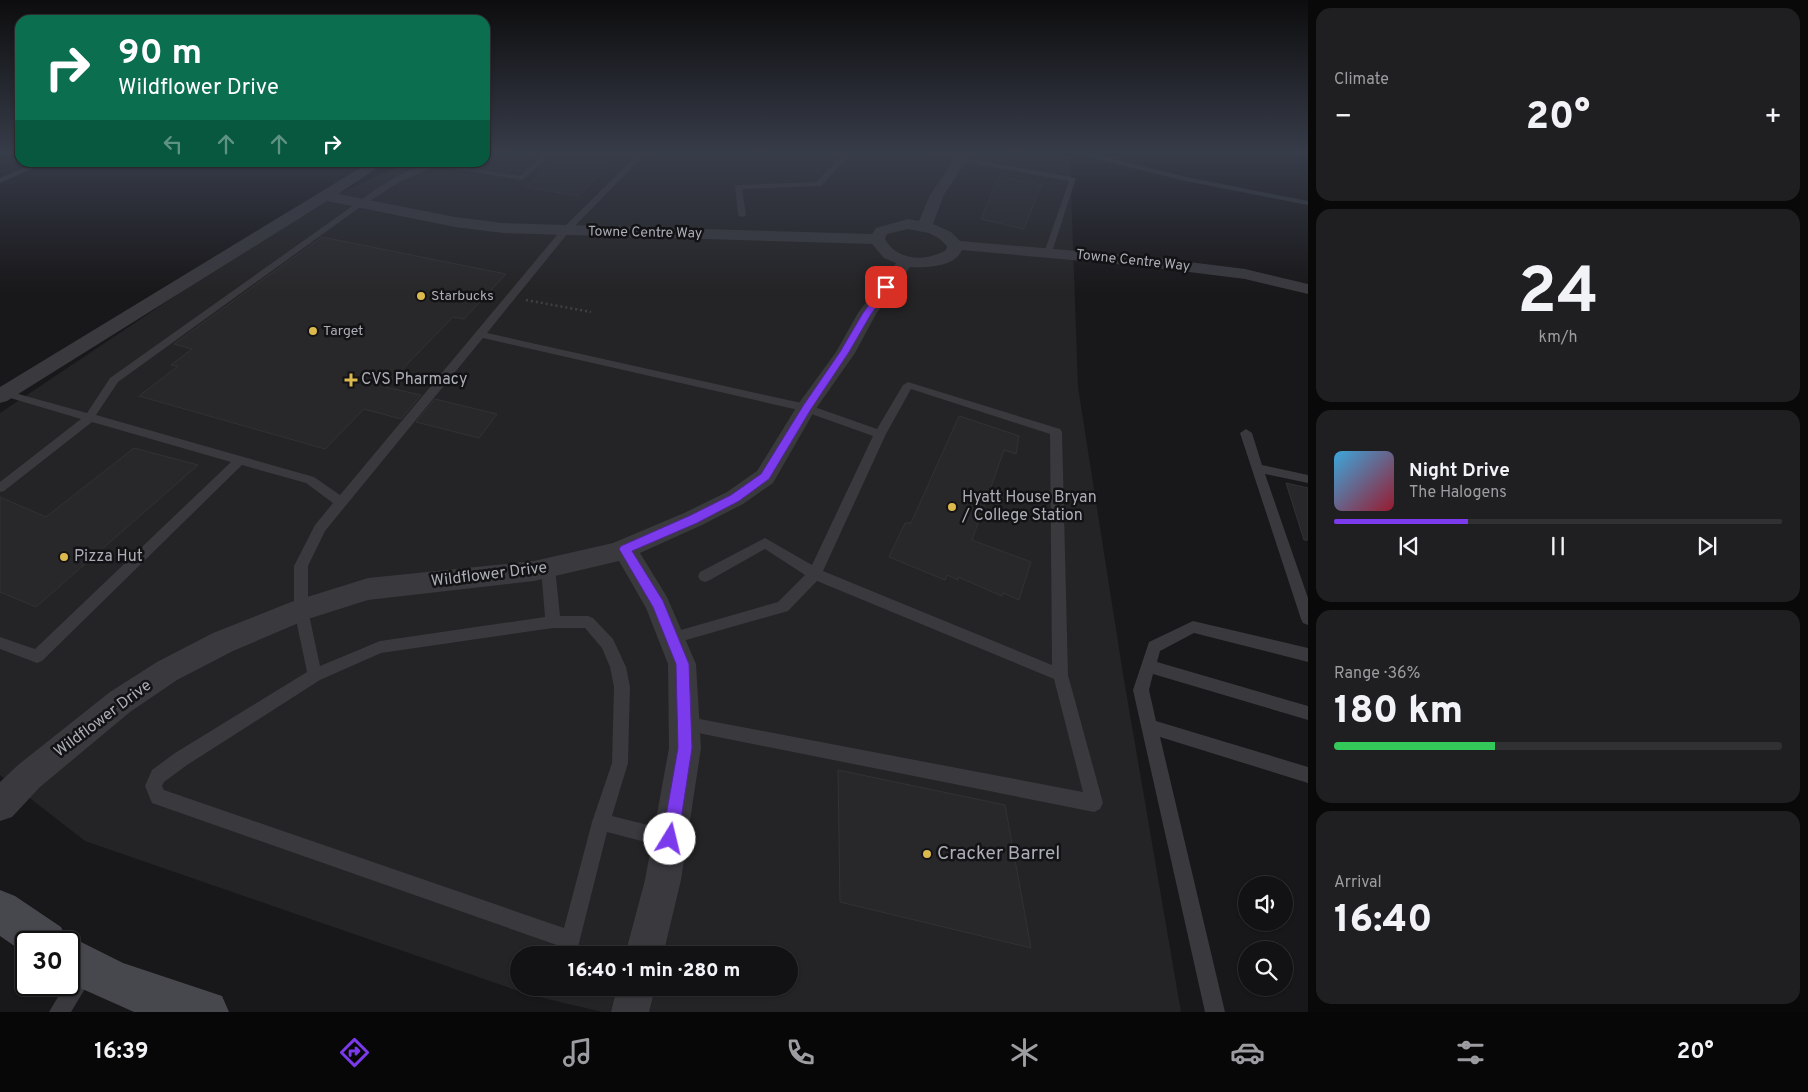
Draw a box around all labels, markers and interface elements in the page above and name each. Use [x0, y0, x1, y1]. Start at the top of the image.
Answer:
text: 90 m [118, 32, 202, 76]
icon: right [35, 35, 100, 100]
text: Climate [1334, 70, 1389, 90]
text: Wildflower Drive [118, 75, 279, 102]
text: 20° [1526, 94, 1590, 143]
text: − [1334, 100, 1352, 136]
text: + [1764, 100, 1782, 136]
icon: left [159, 130, 187, 158]
icon: ahead [212, 130, 240, 158]
icon: ahead [265, 130, 293, 158]
icon: right [318, 130, 346, 158]
street label: Towne Centre Way [588, 224, 702, 242]
street label: Towne Centre Way [1075, 247, 1191, 275]
text: 24 [1517, 254, 1599, 336]
pin [865, 266, 907, 308]
icon: arrive [872, 273, 900, 301]
place label: Starbucks [431, 288, 494, 305]
marker: Starbucks [415, 290, 427, 302]
place label: Target [323, 323, 363, 340]
marker: Target [307, 325, 319, 337]
text: km/h [1539, 328, 1577, 348]
place label: CVS Pharmacy [361, 370, 467, 390]
marker: CVS Pharmacy [345, 374, 357, 386]
text: Night Drive [1409, 459, 1510, 483]
text: The Halogens [1409, 483, 1507, 503]
place label: Hyatt House Bryan / College Station [961, 488, 1097, 526]
marker: Hyatt House Bryan / College Station [946, 501, 958, 513]
icon: previous [1395, 532, 1423, 560]
icon: pause [1544, 532, 1572, 560]
icon: next [1693, 532, 1721, 560]
place label: Pizza Hut [74, 547, 143, 567]
marker: Pizza Hut [58, 551, 70, 563]
street label: Wildflower Drive [430, 558, 548, 592]
text: Range · 36% [1334, 664, 1421, 684]
street label: Wildflower Drive [50, 676, 156, 762]
text: 180 km [1334, 688, 1463, 737]
position arrow [643, 812, 695, 864]
place label: Cracker Barrel [937, 842, 1060, 866]
marker: Cracker Barrel [921, 848, 933, 860]
text: Arrival [1334, 873, 1382, 893]
map controls [1238, 876, 1293, 996]
button: sound [1238, 876, 1293, 931]
text: 16:40 [1334, 897, 1432, 946]
speed limit sign: 30 [15, 931, 80, 996]
button: search [1238, 941, 1293, 996]
text: 16:40 · 1 min · 280 m [568, 959, 740, 983]
icon: directions [337, 1035, 372, 1070]
icon: music [560, 1035, 595, 1070]
icon: phone [783, 1035, 818, 1070]
icon: climate [1007, 1035, 1042, 1070]
icon: car [1230, 1035, 1265, 1070]
icon: filters [1453, 1035, 1488, 1070]
text: 16:39 [94, 1039, 149, 1066]
text: 20° [1677, 1039, 1714, 1066]

